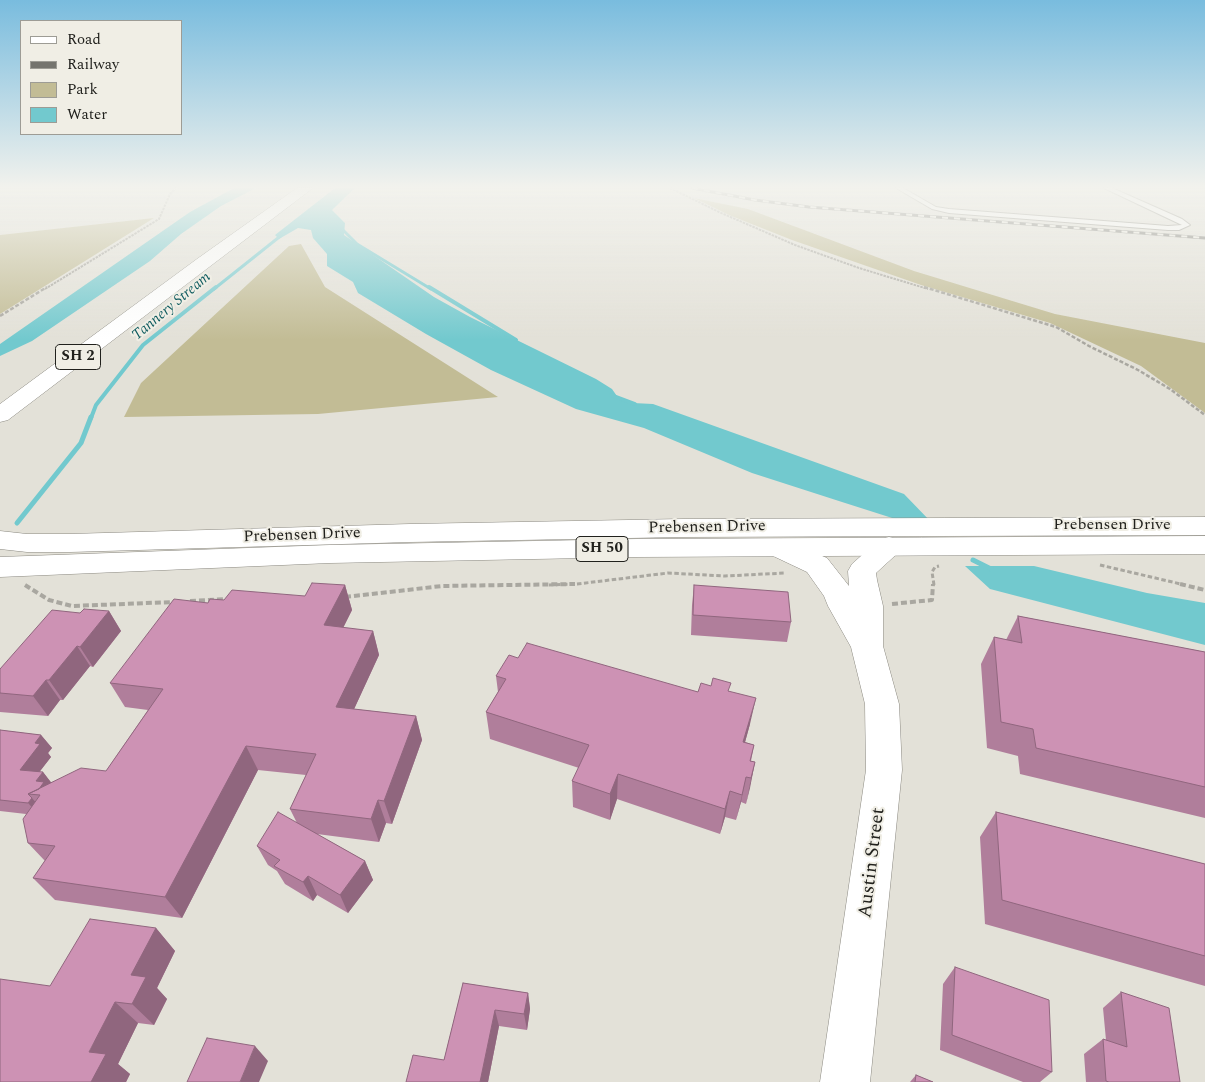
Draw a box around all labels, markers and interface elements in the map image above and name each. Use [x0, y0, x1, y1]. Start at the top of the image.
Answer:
legend [20, 20, 182, 135]
text: Road [67, 28, 101, 51]
text: Railway [67, 53, 119, 76]
text: Park [67, 78, 98, 101]
text: Water [67, 103, 107, 126]
water label: Tannery Stream [129, 269, 215, 345]
road number: SH 2 [56, 344, 100, 370]
street label: Prebensen Drive [1053, 516, 1171, 536]
street label: Prebensen Drive [648, 517, 766, 539]
street label: Prebensen Drive [243, 524, 361, 548]
road number: SH 50 [576, 536, 628, 562]
street label: Austin Street [855, 807, 891, 919]

